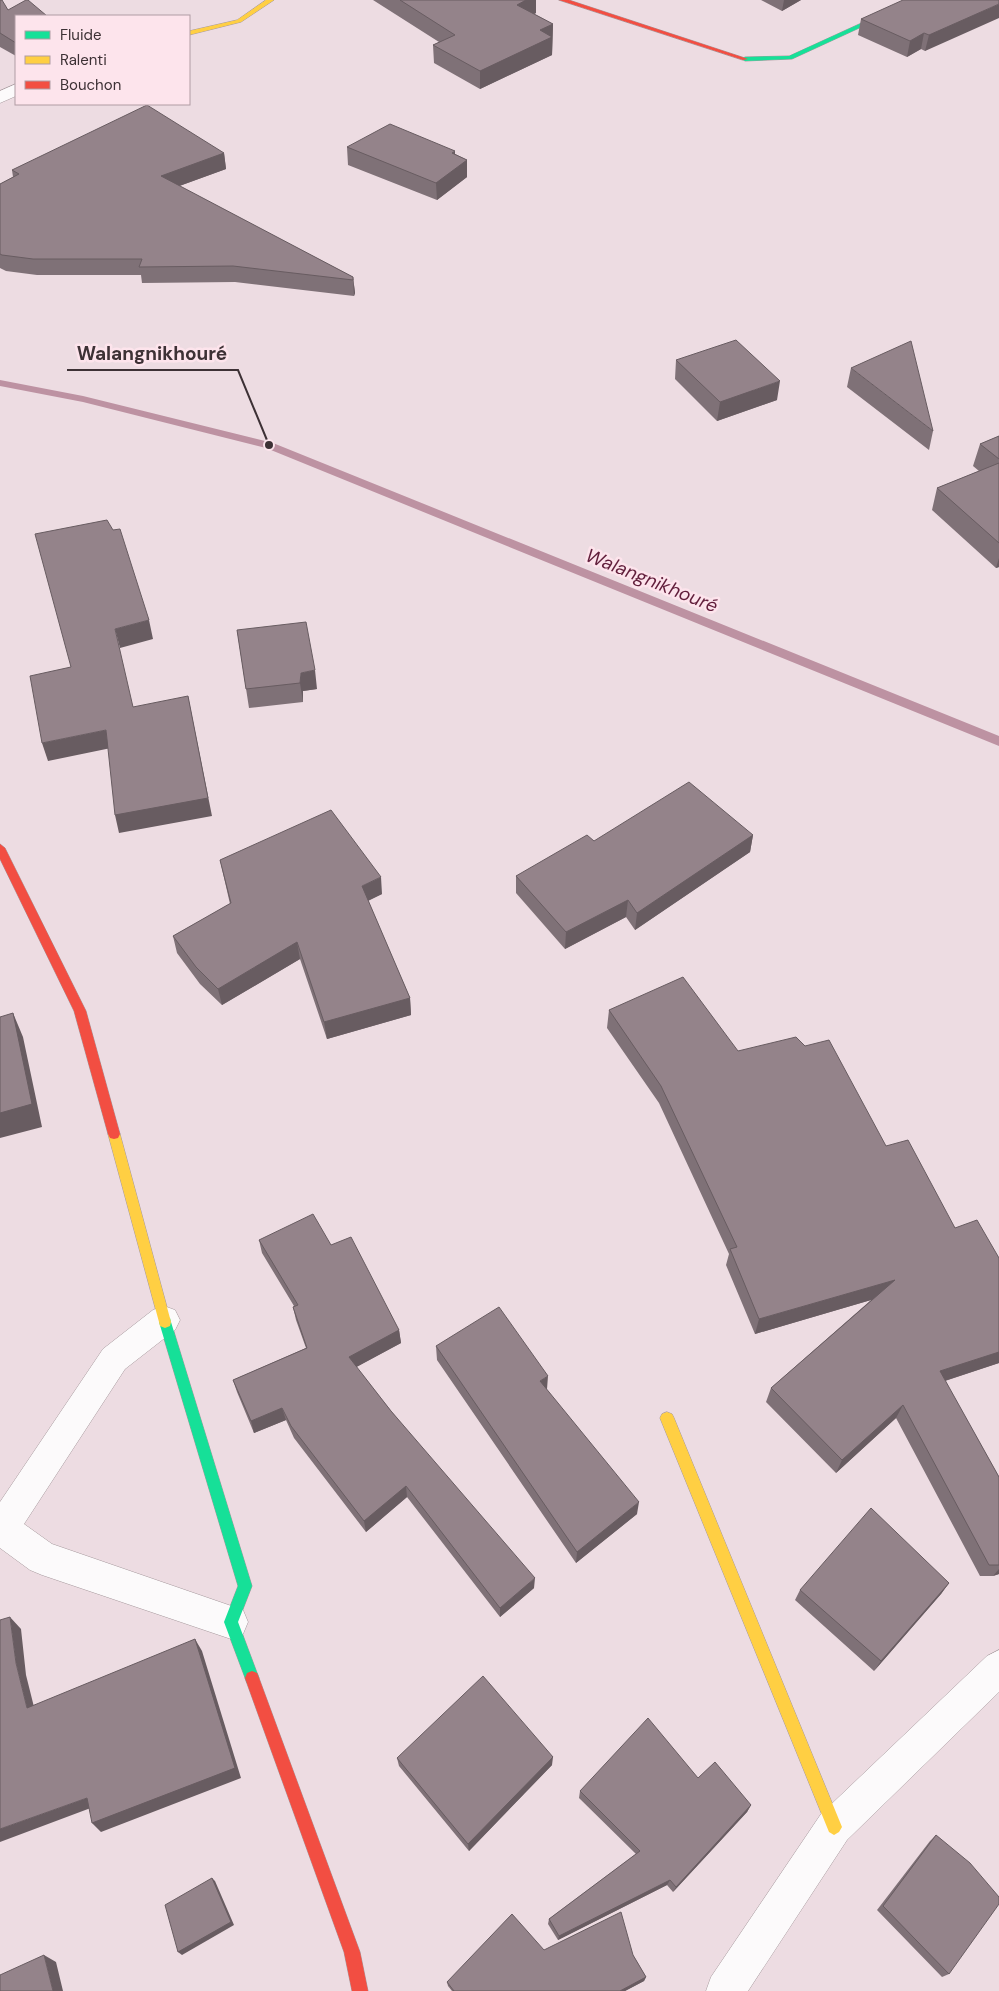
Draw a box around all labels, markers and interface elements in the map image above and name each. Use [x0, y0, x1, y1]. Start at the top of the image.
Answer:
legend [15, 15, 190, 105]
text: Fluide [60, 25, 102, 45]
text: Ralenti [60, 50, 107, 70]
text: Bouchon [60, 75, 121, 95]
callout: Walangnikhouré [67, 336, 238, 370]
text: Walangnikhouré [77, 341, 227, 366]
water label: Walangnikhouré [582, 543, 722, 618]

